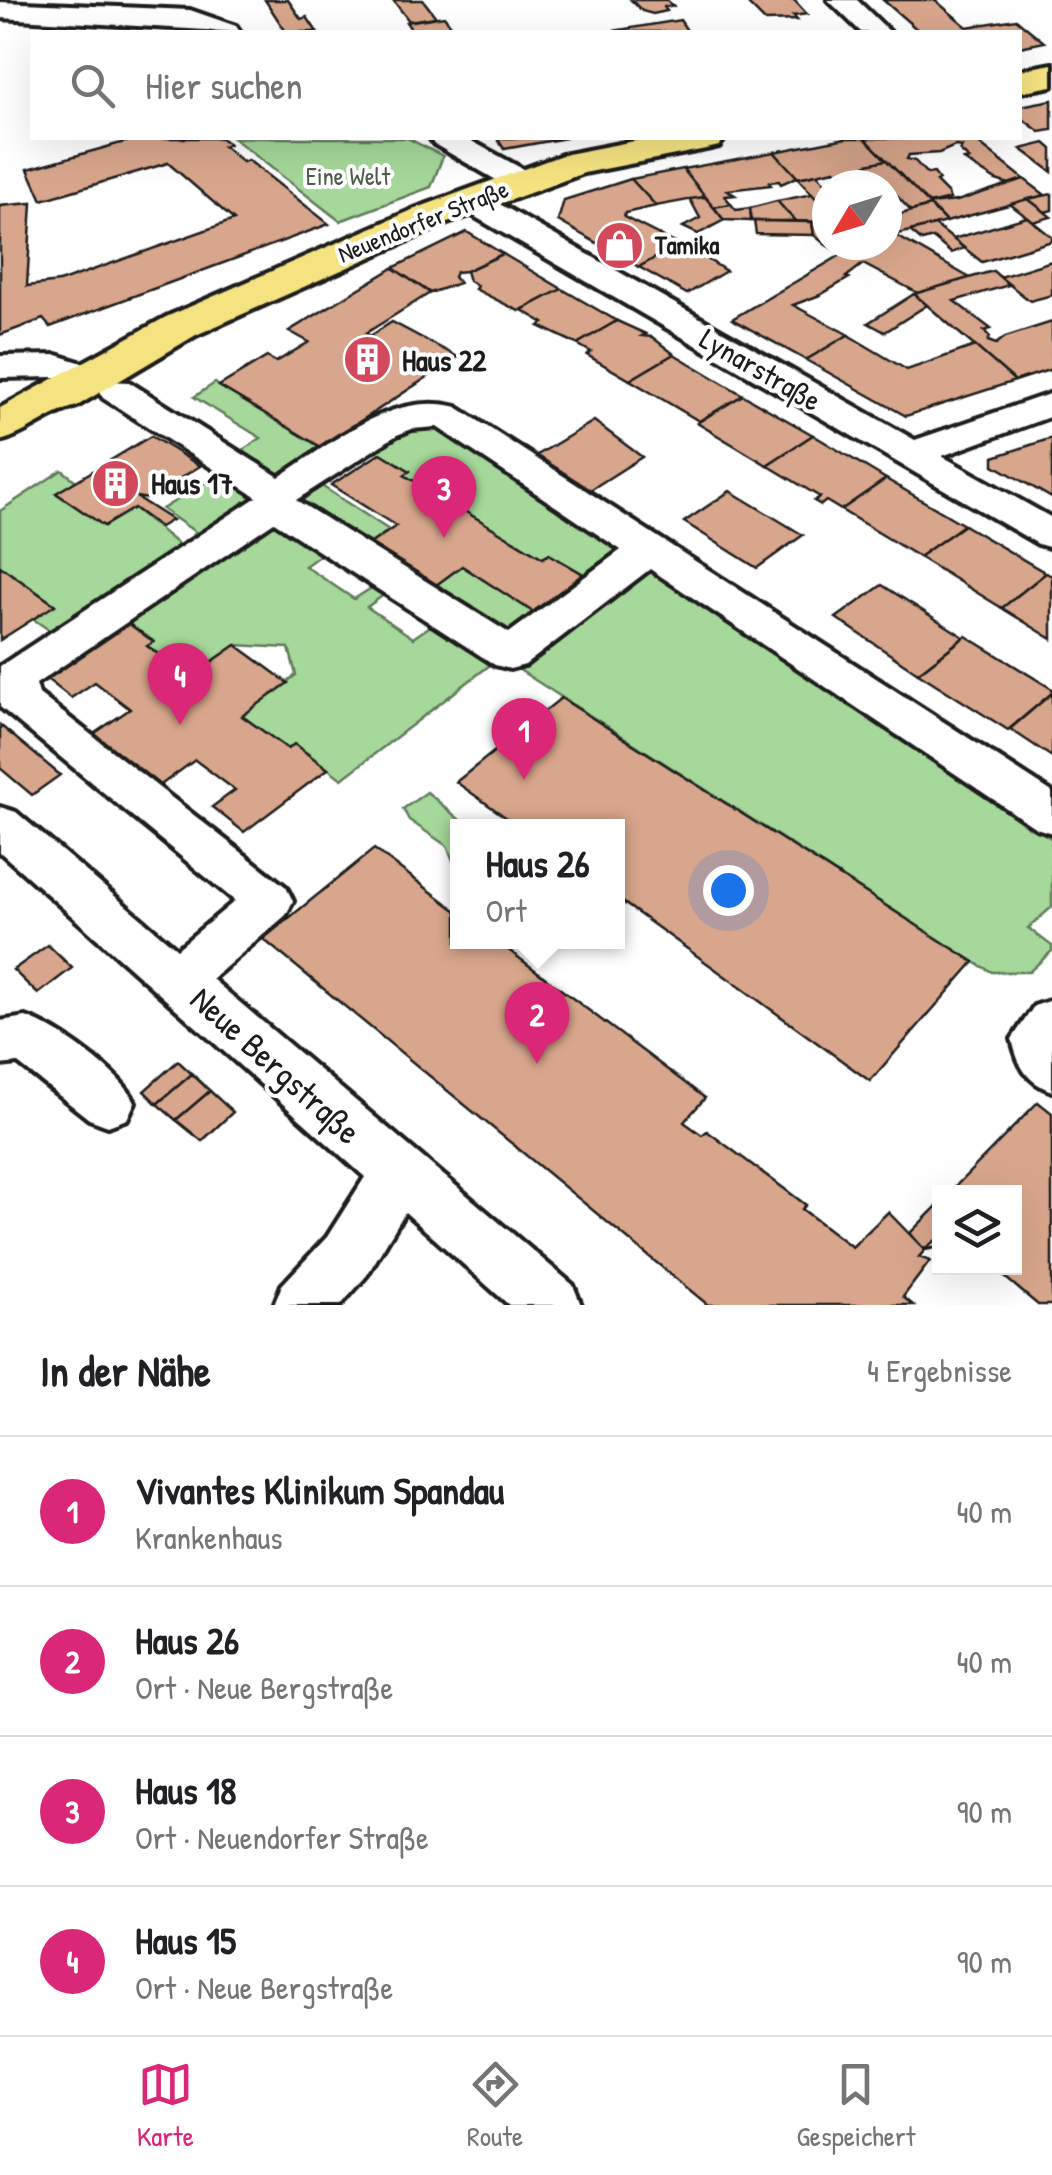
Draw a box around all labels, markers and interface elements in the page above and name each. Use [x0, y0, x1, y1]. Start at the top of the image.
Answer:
search box [30, 30, 1022, 140]
icon: search [65, 58, 120, 113]
text: Hier suchen [145, 59, 303, 111]
park label: Eine Welt [306, 159, 391, 193]
north arrow [812, 170, 902, 260]
street label: Neuendorfer Straße [333, 171, 513, 271]
shop icon: Tamika [594, 219, 646, 271]
place label: Tamika [654, 228, 719, 262]
street label: Lynarstraße [693, 318, 829, 420]
building icon: Haus 22 [341, 334, 393, 386]
place label: Haus 22 [402, 340, 487, 380]
pin: 3 [412, 456, 476, 538]
building icon: Haus 17 [90, 457, 142, 509]
place label: Haus 17 [151, 463, 233, 503]
pin: 4 [148, 642, 212, 725]
pin: 1 [492, 698, 556, 780]
popup [450, 819, 625, 949]
text: Haus 26 [485, 837, 590, 889]
your location [703, 865, 754, 916]
text: Ort [485, 889, 527, 932]
street label: Neue Bergstraße [181, 976, 371, 1154]
pin: 2 [504, 982, 570, 1064]
map controls [932, 1185, 1022, 1275]
button: layers [932, 1185, 1022, 1275]
text: In der Nähe [40, 1342, 211, 1399]
text: 4 Ergebnisse [867, 1349, 1012, 1392]
text: Vivantes Klinikum Spandau [135, 1464, 504, 1516]
text: 1 [67, 1490, 78, 1533]
text: 40 m [957, 1490, 1012, 1533]
text: Krankenhaus [135, 1516, 283, 1559]
text: Haus 26 [135, 1614, 239, 1666]
text: 2 [65, 1640, 80, 1683]
text: 40 m [957, 1640, 1012, 1683]
text: Ort · Neue Bergstraße [135, 1666, 393, 1709]
text: Haus 18 [135, 1764, 237, 1816]
text: 3 [65, 1790, 80, 1833]
text: 90 m [957, 1790, 1012, 1833]
text: Ort · Neuendorfer Straße [135, 1816, 429, 1859]
text: Haus 15 [135, 1914, 236, 1966]
text: 4 [66, 1940, 79, 1983]
text: 90 m [957, 1940, 1012, 1983]
text: Ort · Neue Bergstraße [135, 1966, 393, 2009]
tab: Karte [137, 2057, 194, 2155]
tab: Route [467, 2057, 523, 2155]
tab: Gespeichert [796, 2057, 915, 2155]

